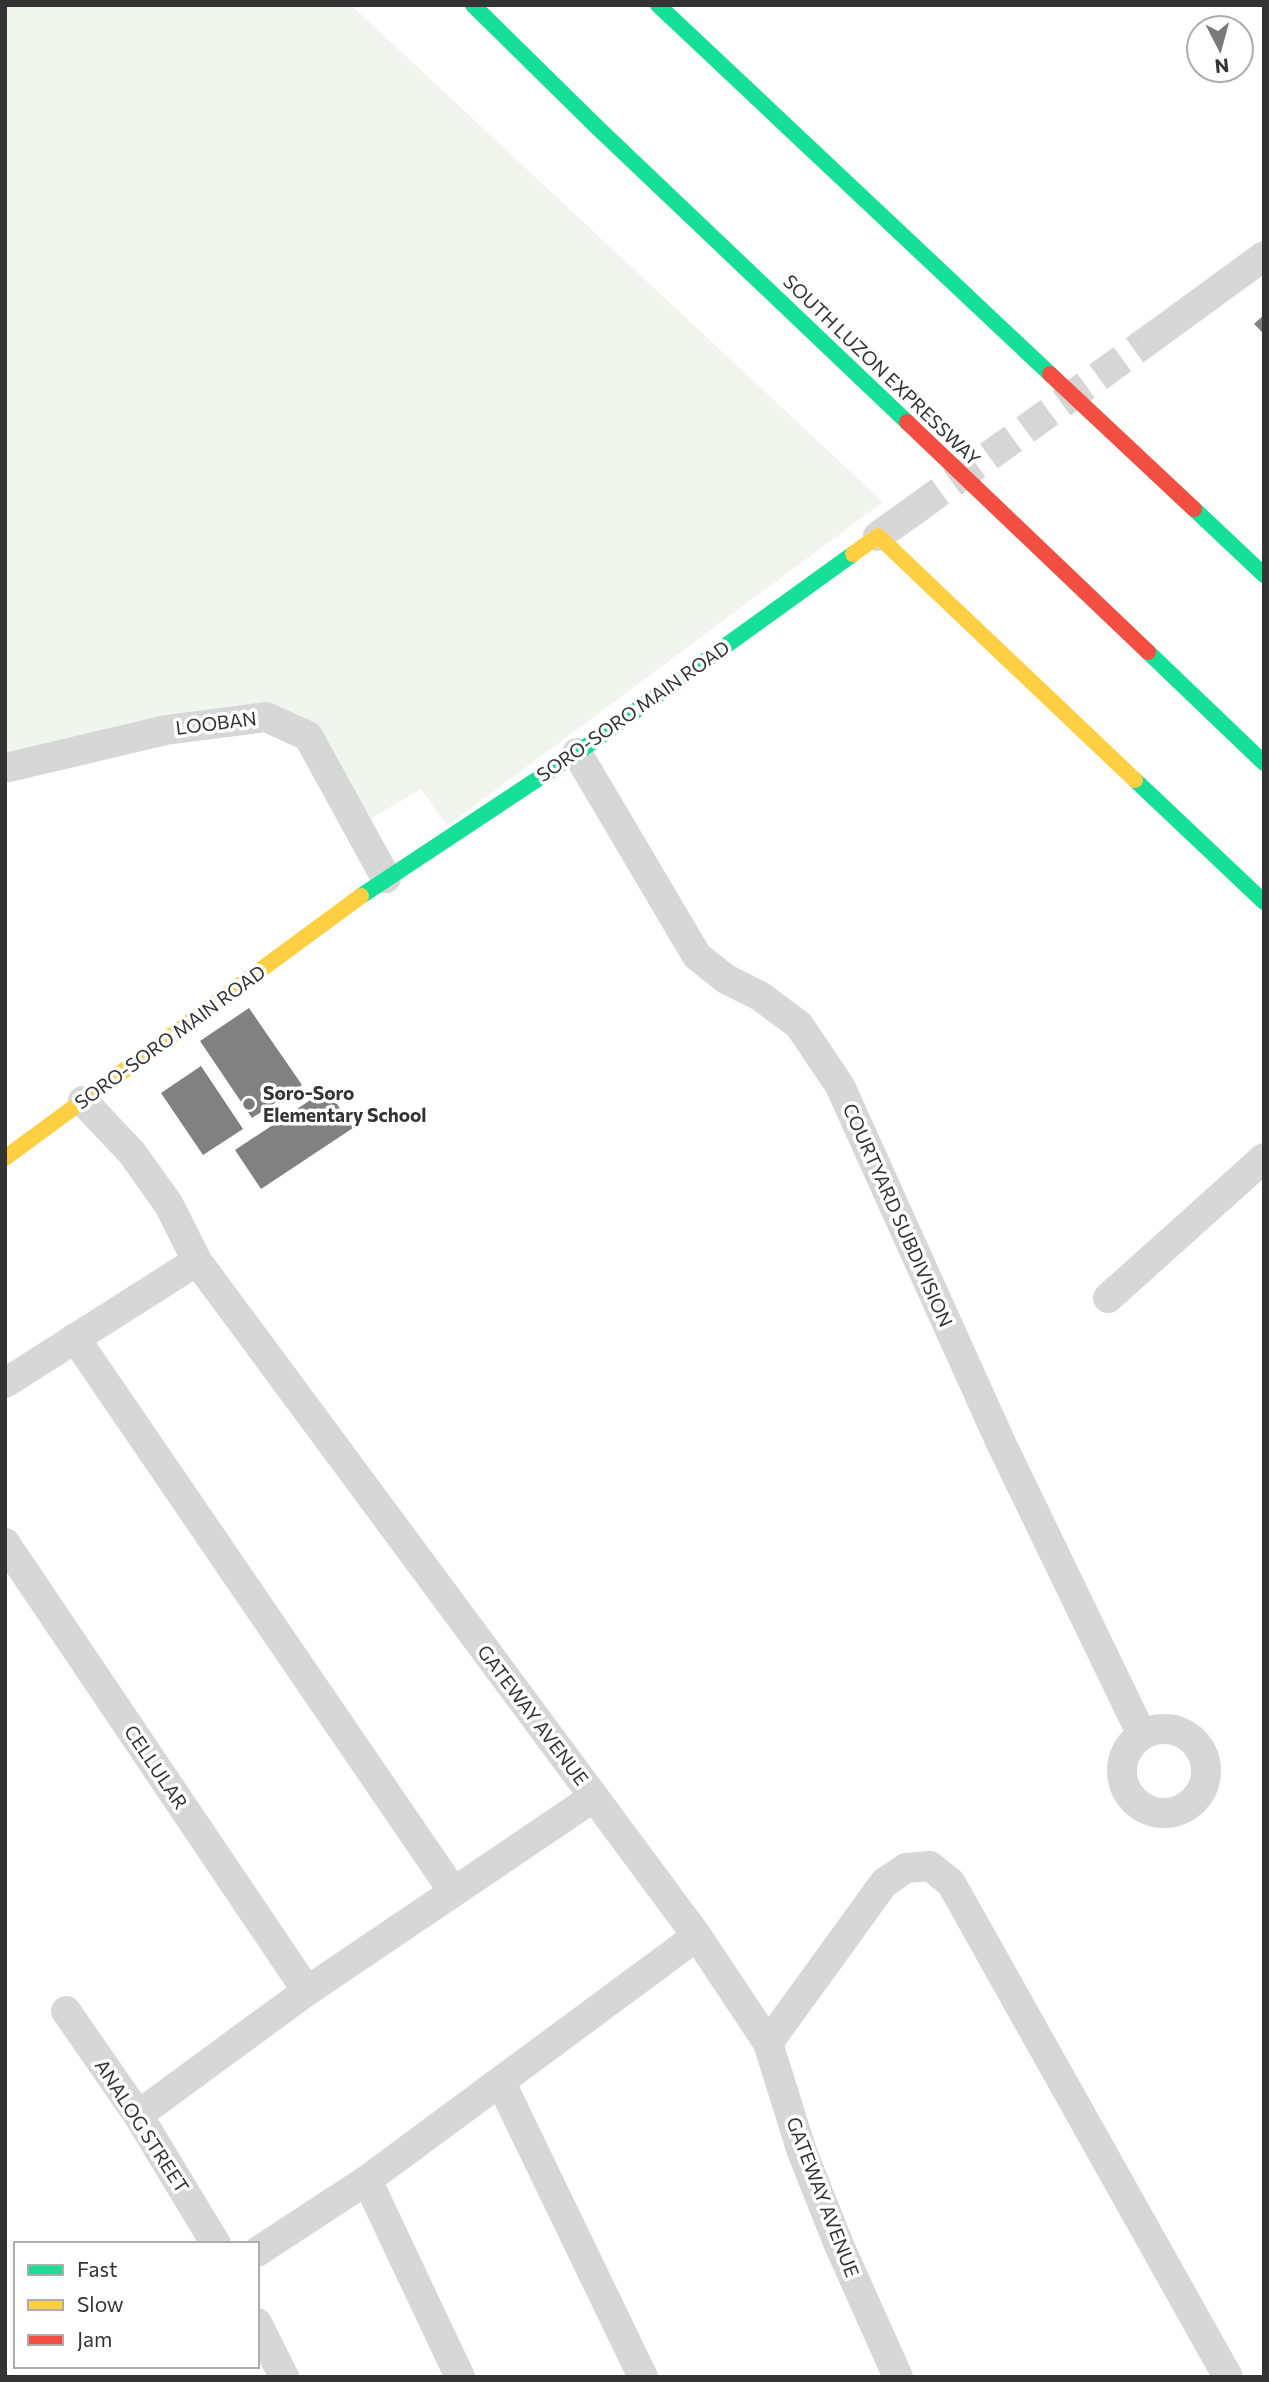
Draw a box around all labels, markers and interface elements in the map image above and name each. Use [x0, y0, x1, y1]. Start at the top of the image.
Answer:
north arrow [1185, 14, 1255, 84]
text: N [1214, 54, 1230, 79]
street label: SOUTH LUZON EXPRESSWAY [779, 269, 986, 470]
street label: SORO-SORO MAIN ROAD [532, 635, 734, 786]
street label: LOOBAN [174, 706, 258, 739]
street label: SORO-SORO MAIN ROAD [70, 960, 270, 1113]
place label: Soro-Soro Elementary School [263, 1081, 427, 1126]
marker: Soro-Soro Elementary School [241, 1096, 257, 1112]
street label: COURTYARD SUBDIVISION [839, 1099, 958, 1330]
street label: GATEWAY AVENUE [473, 1640, 594, 1789]
street label: CELLULAR [120, 1720, 193, 1813]
street label: ANALOG STREET [91, 2055, 194, 2197]
street label: GATEWAY AVENUE [782, 2113, 865, 2280]
legend [14, 2242, 259, 2368]
text: Fast [77, 2256, 118, 2281]
text: Slow [77, 2291, 124, 2316]
text: Jam [77, 2326, 112, 2351]

